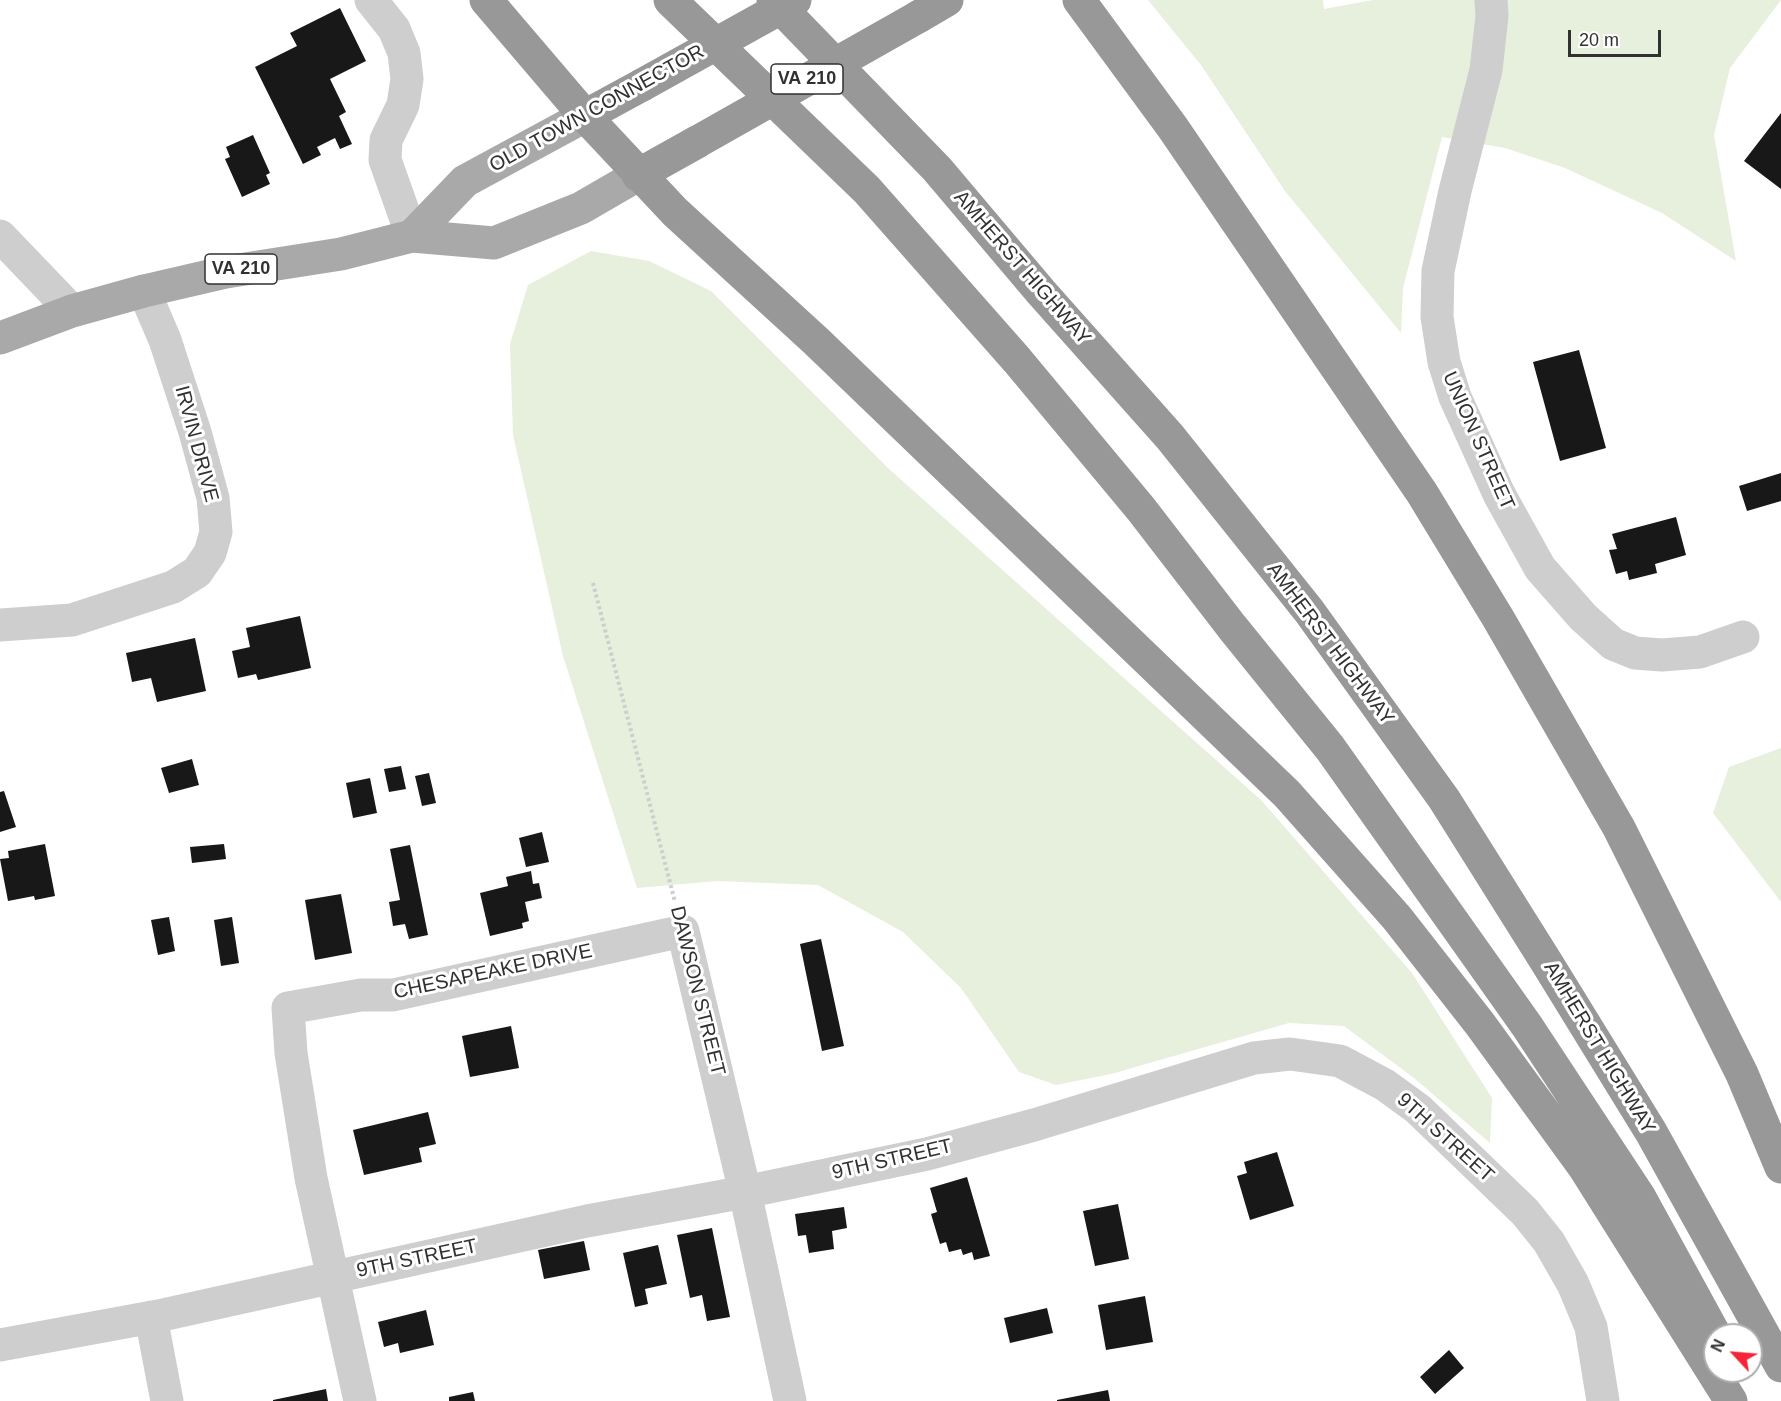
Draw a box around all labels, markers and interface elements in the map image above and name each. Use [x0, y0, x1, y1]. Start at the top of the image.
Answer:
scale bar [1571, 18, 1664, 56]
text: 20 m [1579, 30, 1619, 50]
street label: OLD TOWN CONNECTOR [486, 40, 708, 178]
road number: VA 210 [771, 64, 843, 94]
street label: AMHERST HIGHWAY [948, 186, 1096, 350]
road number: VA 210 [205, 254, 277, 284]
street label: UNION STREET [1437, 368, 1519, 514]
street label: IRVIN DRIVE [169, 383, 223, 505]
street label: AMHERST HIGHWAY [1261, 558, 1399, 730]
street label: DAWSON STREET [664, 904, 730, 1078]
street label: CHESAPEAKE DRIVE [392, 939, 594, 1005]
street label: AMHERST HIGHWAY [1538, 958, 1660, 1138]
street label: 9TH STREET [1392, 1088, 1498, 1188]
street label: 9TH STREET [830, 1135, 954, 1185]
street label: 9TH STREET [355, 1235, 479, 1283]
north arrow [1703, 1323, 1763, 1383]
text: N [1708, 1337, 1728, 1355]

